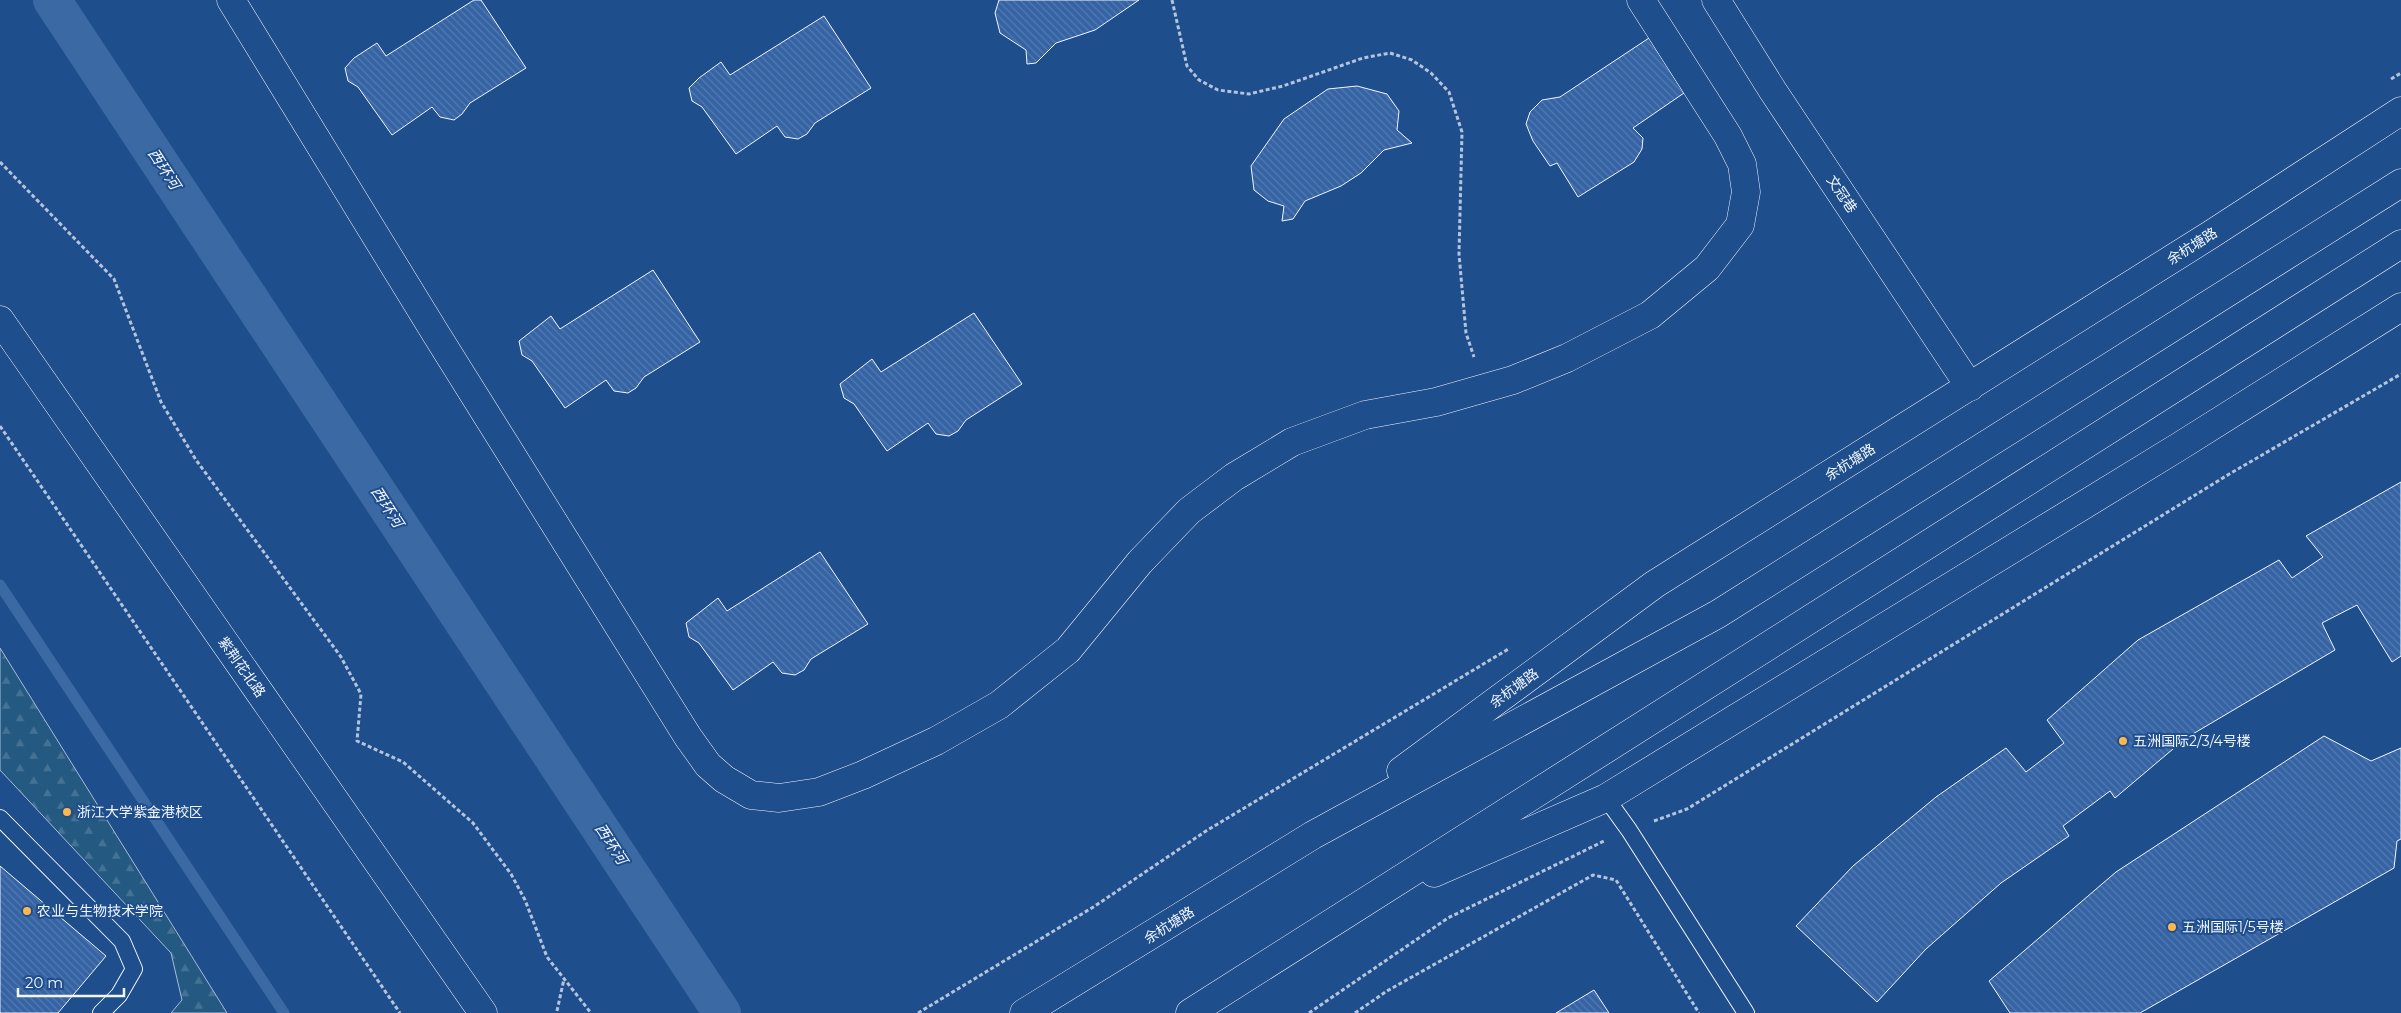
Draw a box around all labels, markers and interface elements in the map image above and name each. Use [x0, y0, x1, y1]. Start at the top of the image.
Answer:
water label: 西环河 [144, 145, 186, 195]
street label: 文冠巷 [1823, 172, 1861, 216]
street label: 余杭塘路 [2163, 224, 2221, 268]
street label: 余杭塘路 [1821, 440, 1879, 484]
water label: 西环河 [367, 483, 409, 533]
street label: 紫荆花北路 [215, 633, 269, 701]
street label: 余杭塘路 [1486, 664, 1542, 712]
place label: 五洲国际2/3/4号楼 [2133, 732, 2251, 750]
marker: 五洲国际2/3/4号楼 [2117, 735, 2129, 747]
place label: 浙江大学紫金港校区 [77, 803, 203, 821]
marker: 浙江大学紫金港校区 [61, 806, 73, 818]
water label: 西环河 [591, 820, 633, 870]
place label: 农业与生物技术学院 [37, 902, 163, 920]
street label: 余杭塘路 [1140, 903, 1198, 947]
marker: 农业与生物技术学院 [21, 905, 33, 917]
place label: 五洲国际1/5号楼 [2182, 918, 2284, 936]
marker: 五洲国际1/5号楼 [2166, 921, 2178, 933]
scale bar [18, 966, 124, 998]
text: 20 m [25, 973, 63, 992]

